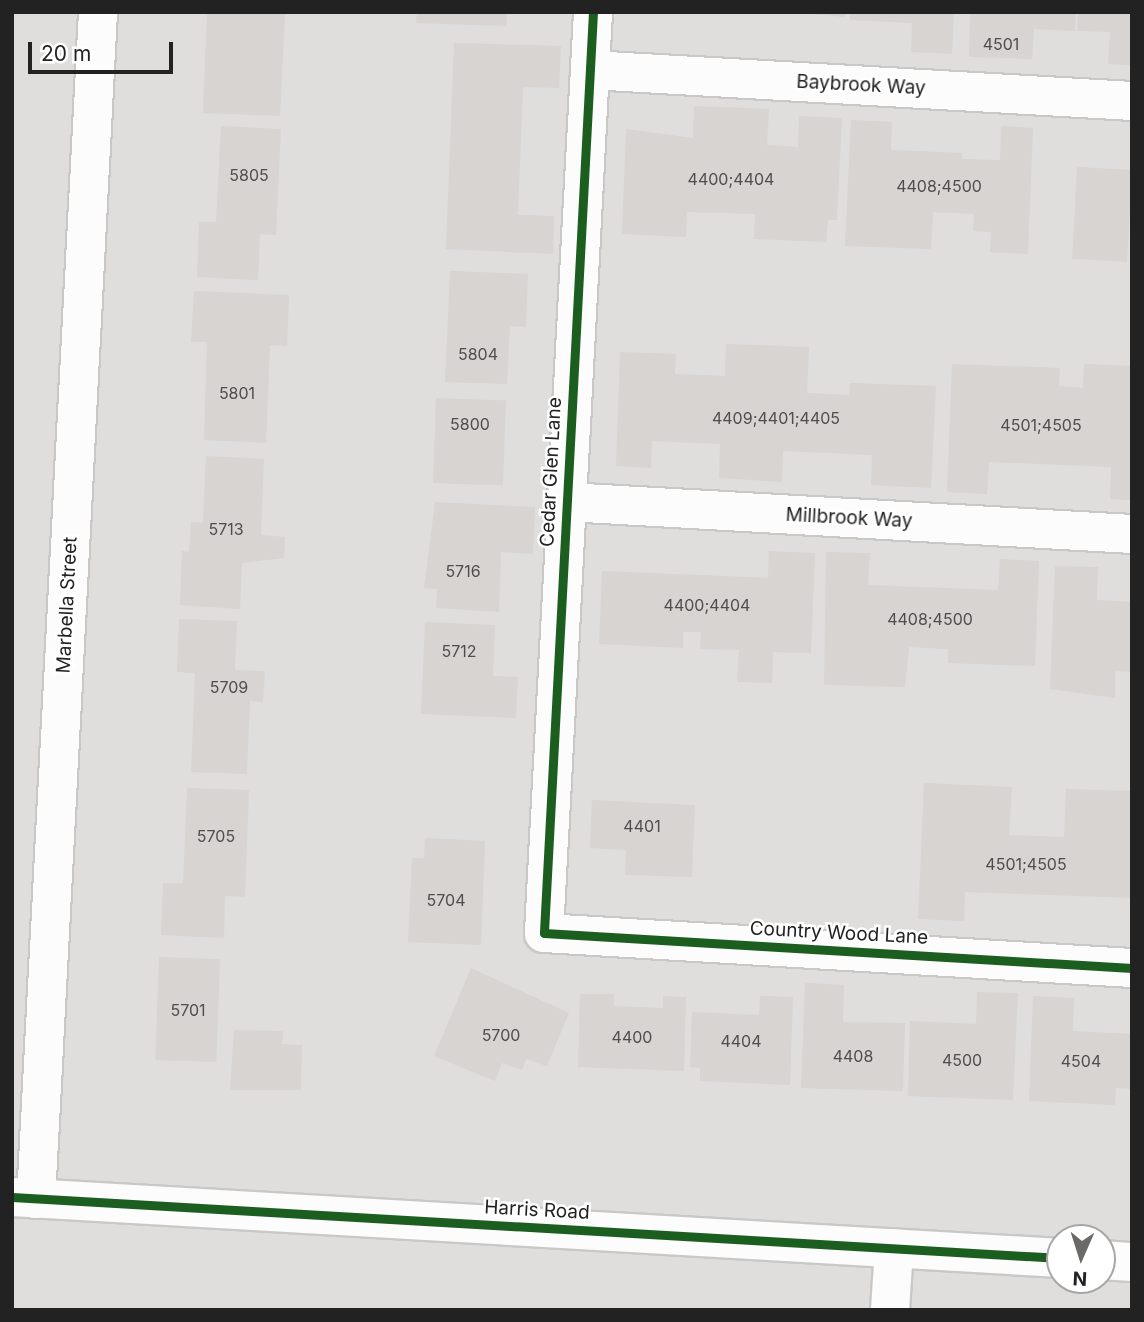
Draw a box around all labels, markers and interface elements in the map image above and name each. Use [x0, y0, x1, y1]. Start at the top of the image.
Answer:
scale bar [32, 28, 177, 72]
house number: 4501 [983, 34, 1019, 54]
text: 20 m [41, 41, 91, 66]
street label: Baybrook Way [796, 70, 926, 100]
house number: 5805 [229, 165, 269, 185]
house number: 4400;4404 [688, 169, 774, 189]
house number: 4408;4500 [896, 176, 982, 196]
house number: 5804 [458, 344, 498, 364]
house number: 5801 [219, 383, 255, 403]
street label: Cedar Glen Lane [536, 397, 566, 547]
house number: 4409;4401;4405 [712, 408, 840, 428]
house number: 5800 [450, 414, 490, 434]
house number: 4501;4505 [1000, 415, 1082, 435]
street label: Millbrook Way [785, 503, 913, 533]
house number: 5713 [208, 519, 244, 539]
street label: Marbella Street [52, 536, 82, 674]
house number: 5716 [445, 561, 481, 581]
house number: 4400;4404 [664, 595, 750, 615]
house number: 4408;4500 [887, 609, 973, 629]
house number: 5712 [441, 641, 477, 661]
house number: 5709 [210, 677, 248, 697]
house number: 4401 [623, 816, 661, 836]
house number: 5705 [197, 826, 235, 846]
house number: 4501;4505 [985, 854, 1067, 874]
house number: 5704 [427, 890, 465, 910]
street label: Country Wood Lane [749, 917, 929, 949]
house number: 5701 [170, 1000, 206, 1020]
house number: 5700 [482, 1025, 520, 1045]
house number: 4400 [612, 1027, 652, 1047]
house number: 4404 [720, 1031, 762, 1051]
house number: 4408 [833, 1046, 873, 1066]
house number: 4500 [942, 1050, 982, 1070]
house number: 4504 [1061, 1051, 1101, 1071]
street label: Harris Road [484, 1196, 590, 1224]
north arrow [1046, 1224, 1116, 1294]
text: N [1072, 1267, 1088, 1290]

